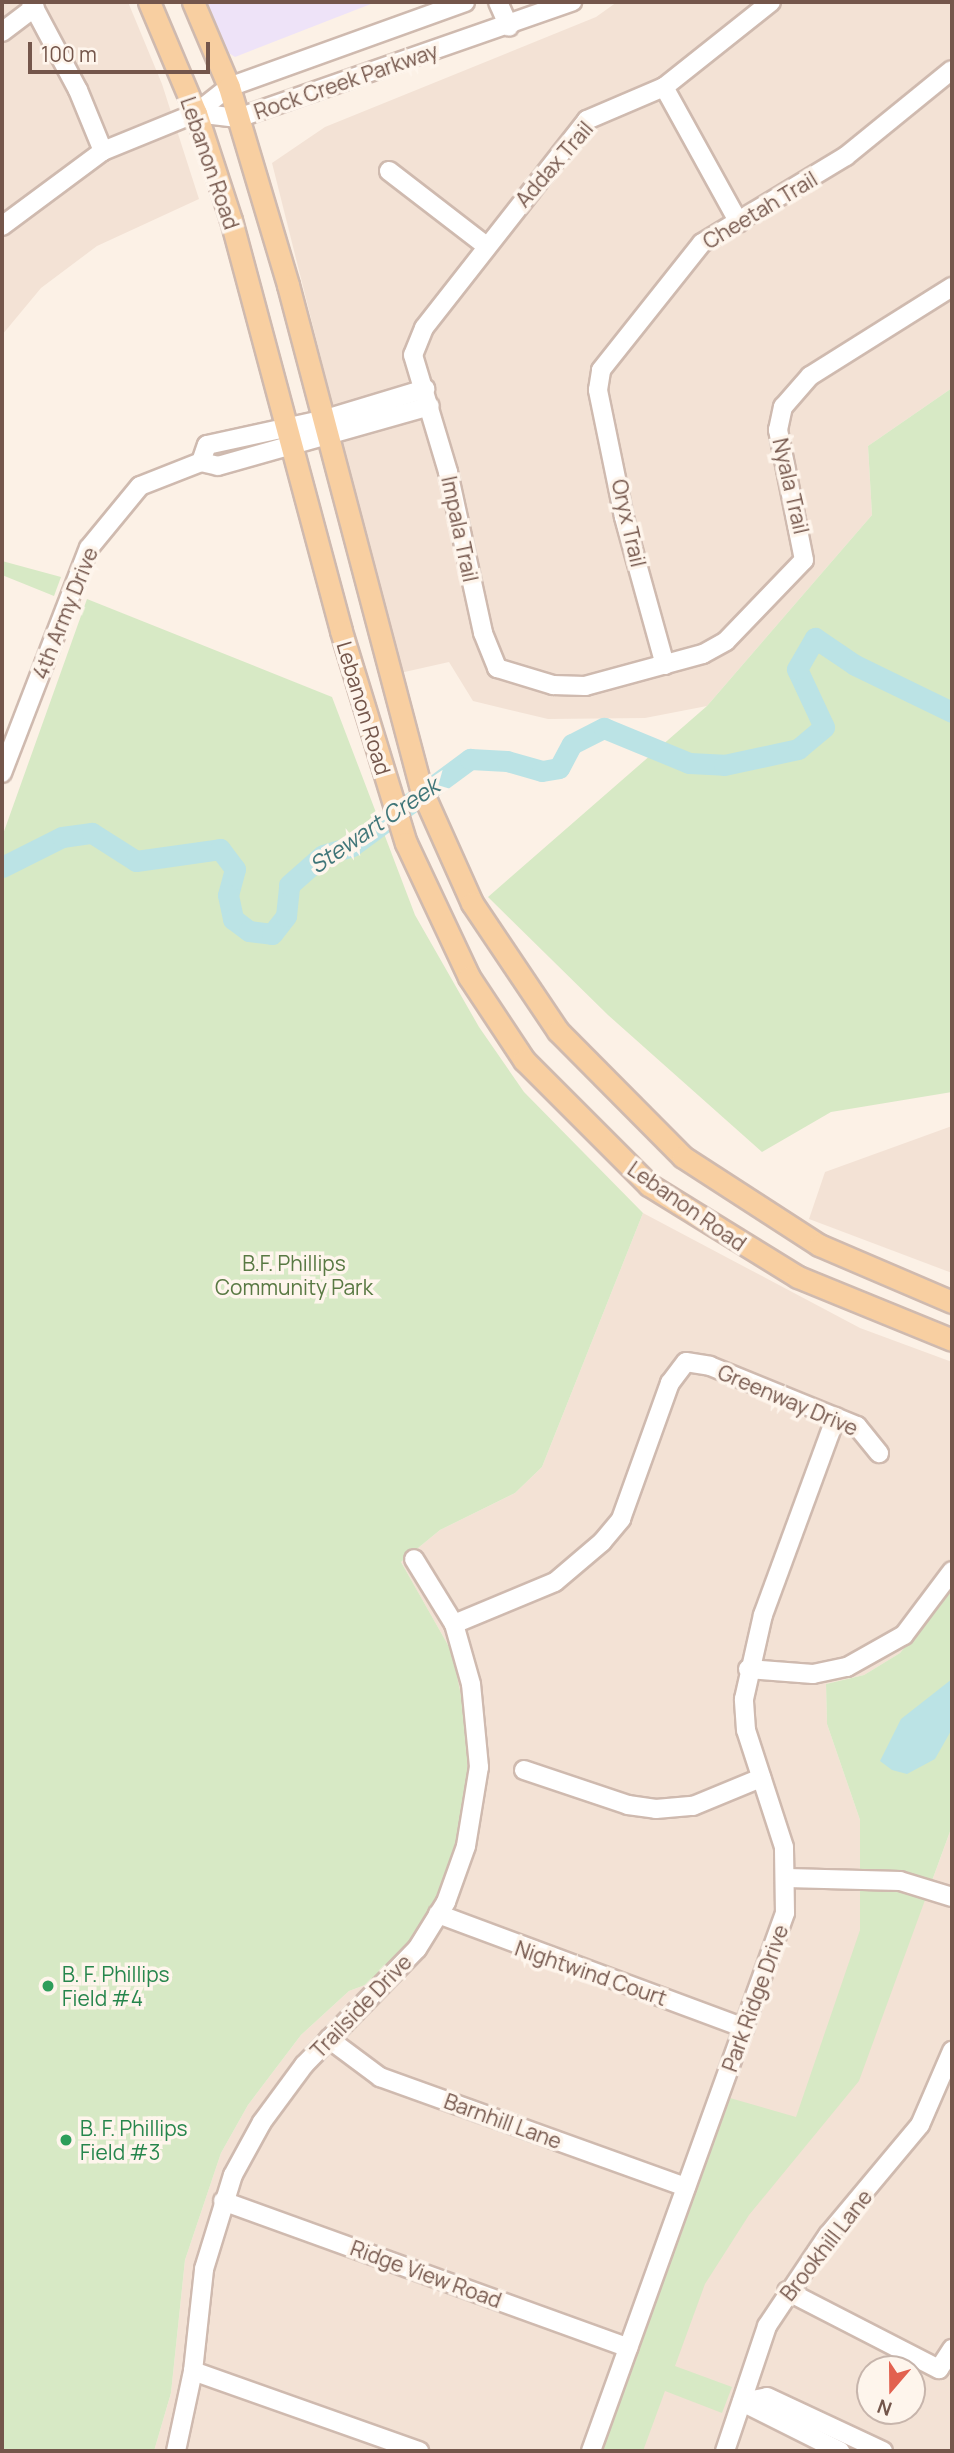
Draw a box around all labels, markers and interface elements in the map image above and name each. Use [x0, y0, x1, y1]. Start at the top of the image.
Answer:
scale bar [32, 28, 214, 72]
street label: Rock Creek Parkway [251, 38, 441, 124]
text: 100 m [41, 40, 97, 68]
street label: Lebanon Road [176, 93, 244, 233]
street label: Addax Trail [510, 116, 598, 212]
street label: Cheetah Trail [698, 166, 822, 254]
street label: Nyala Trail [768, 436, 814, 536]
street label: Impala Trail [436, 474, 484, 584]
street label: Oryx Trail [607, 477, 651, 569]
street label: 4th Army Drive [27, 543, 103, 683]
street label: Lebanon Road [332, 638, 396, 778]
water label: Stewart Creek [304, 771, 444, 879]
street label: Lebanon Road [623, 1156, 751, 1256]
park label: B.F. Phillips Community Park [215, 1250, 373, 1300]
street label: Greenway Drive [714, 1359, 862, 1441]
street label: Park Ridge Drive [717, 1921, 793, 2075]
street label: Nightwind Court [512, 1935, 670, 2011]
street label: Trailside Drive [305, 1949, 417, 2063]
place label: B. F. Phillips Field #4 [62, 1961, 170, 2011]
marker: B. F. Phillips Field #4 [40, 1978, 56, 1994]
street label: Barnhill Lane [441, 2088, 565, 2154]
place label: B. F. Phillips Field #3 [80, 2115, 188, 2165]
marker: B. F. Phillips Field #3 [58, 2132, 74, 2148]
street label: Brookhill Lane [775, 2184, 877, 2306]
street label: Ridge View Road [347, 2235, 505, 2313]
north arrow [856, 2355, 926, 2425]
text: N [874, 2393, 895, 2422]

